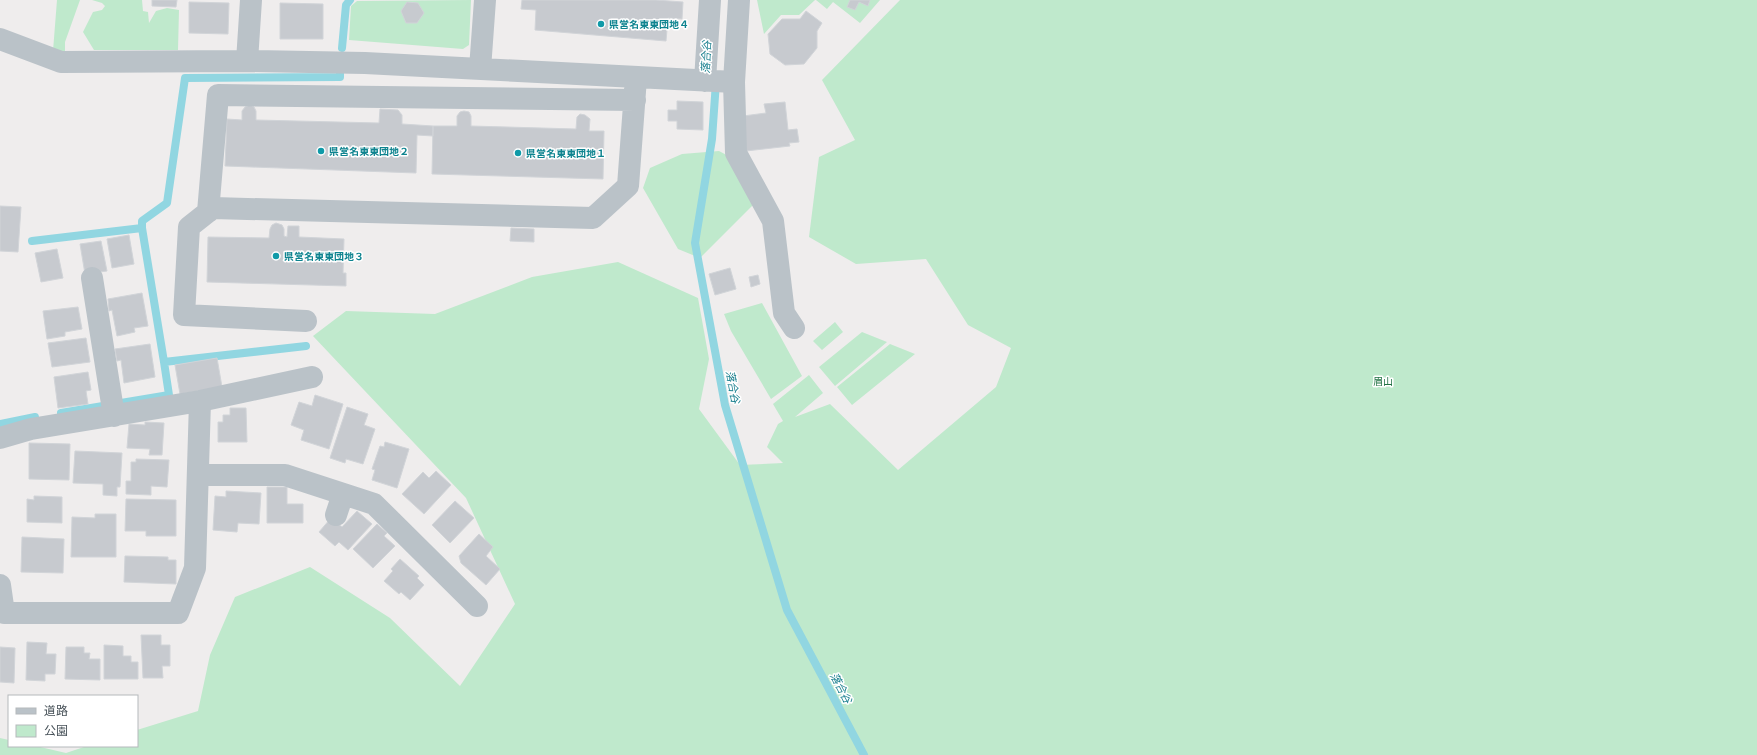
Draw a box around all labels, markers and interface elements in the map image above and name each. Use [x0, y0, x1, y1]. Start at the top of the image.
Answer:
place label: 県営名東東団地４ [609, 18, 689, 31]
marker: 県営名東東団地４ [596, 19, 606, 29]
water label: 落合谷 [698, 39, 714, 74]
place label: 県営名東東団地２ [329, 145, 409, 158]
marker: 県営名東東団地２ [316, 146, 326, 156]
place label: 県営名東東団地１ [526, 147, 606, 160]
marker: 県営名東東団地１ [513, 148, 523, 158]
place label: 県営名東東団地３ [284, 250, 364, 263]
marker: 県営名東東団地３ [271, 251, 281, 261]
water label: 落合谷 [723, 369, 743, 406]
park label: 眉山 [1373, 375, 1393, 388]
water label: 落合谷 [827, 670, 855, 707]
legend [8, 695, 138, 747]
text: 道路 [44, 703, 68, 719]
text: 公園 [44, 723, 68, 739]

